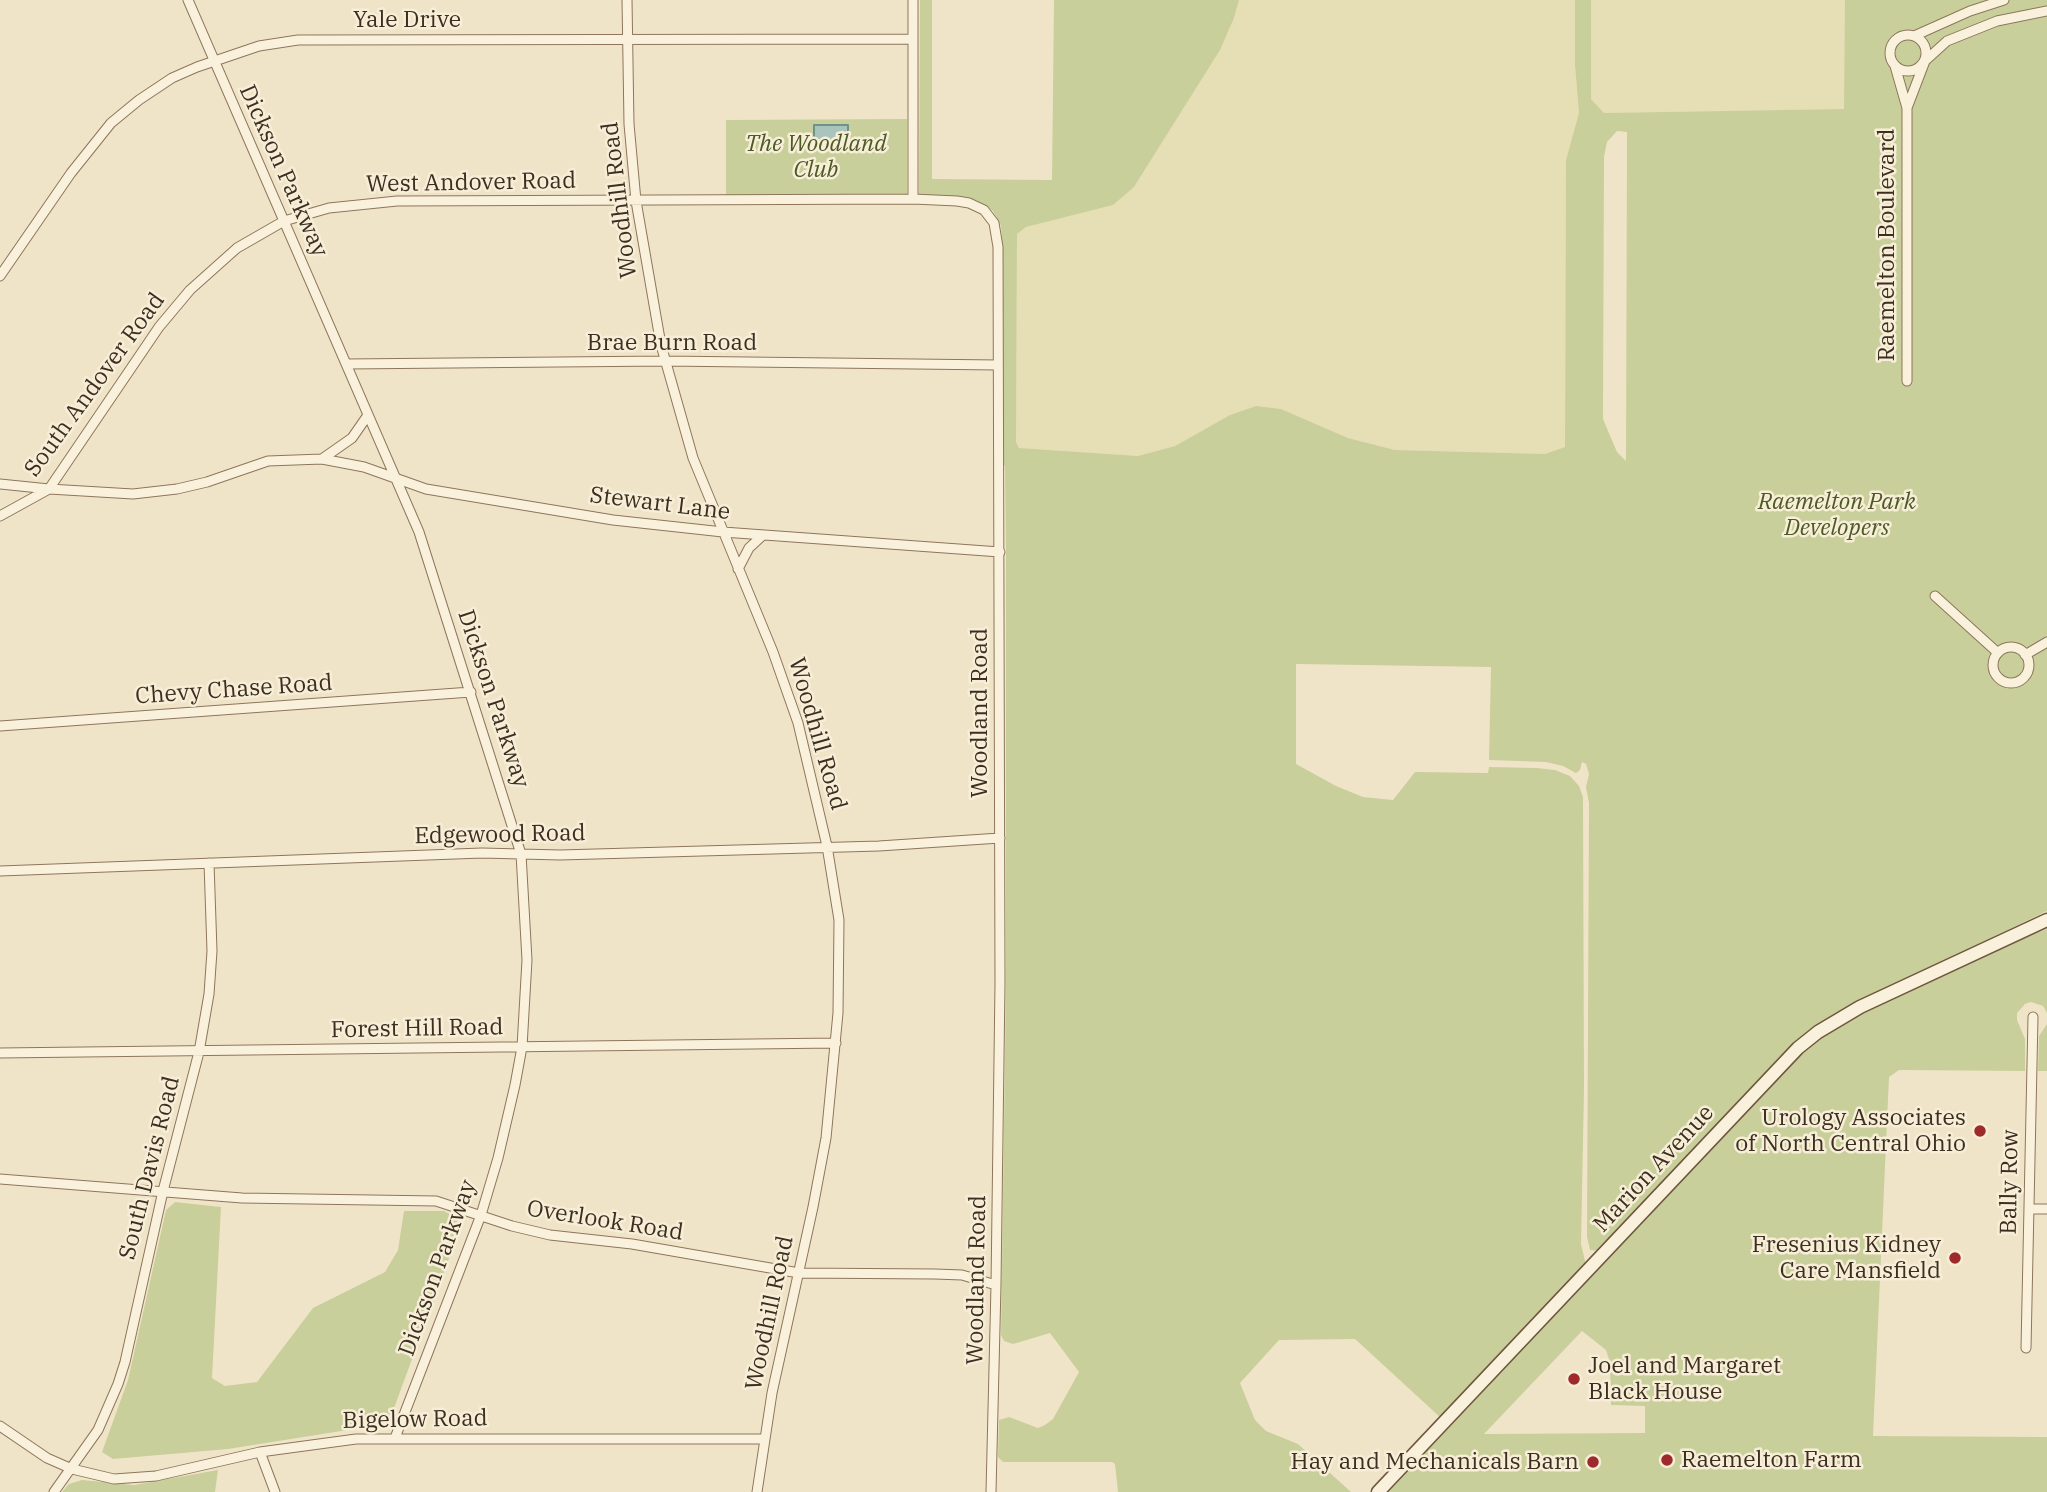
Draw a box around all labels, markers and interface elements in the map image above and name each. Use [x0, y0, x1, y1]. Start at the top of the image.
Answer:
street label: Yale Drive [353, 6, 461, 34]
street label: Dickson Parkway [233, 81, 333, 261]
street label: Woodhill Road [597, 120, 643, 280]
street label: Raemelton Boulevard [1873, 128, 1901, 362]
park label: The Woodland Club [745, 130, 887, 184]
street label: West Andover Road [366, 167, 576, 199]
street label: South Andover Road [19, 288, 171, 482]
street label: Brae Burn Road [587, 329, 757, 357]
street label: Stewart Lane [588, 482, 732, 526]
park label: Raemelton Park Developers [1758, 488, 1916, 542]
street label: Dickson Parkway [451, 607, 535, 791]
street label: Woodland Road [966, 628, 994, 798]
street label: Woodhill Road [782, 655, 852, 813]
street label: Chevy Chase Road [134, 669, 334, 711]
street label: Edgewood Road [414, 820, 586, 850]
street label: Forest Hill Road [330, 1014, 504, 1044]
street label: South Davis Road [114, 1073, 186, 1263]
street label: Marion Avenue [1588, 1100, 1720, 1238]
place label: Urology Associates of North Central Ohio [1735, 1104, 1966, 1158]
marker: Urology Associates of North Central Ohio [1972, 1123, 1988, 1139]
street label: Bally Row [1995, 1129, 2025, 1235]
street label: Dickson Parkway [393, 1176, 483, 1360]
street label: Overlook Road [525, 1195, 685, 1247]
street label: Woodland Road [962, 1195, 992, 1365]
place label: Fresenius Kidney Care Mansfield [1752, 1231, 1941, 1285]
street label: Woodhill Road [740, 1233, 800, 1393]
marker: Fresenius Kidney Care Mansfield [1947, 1250, 1963, 1266]
place label: Joel and Margaret Black House [1588, 1352, 1781, 1406]
marker: Joel and Margaret Black House [1566, 1371, 1582, 1387]
street label: Bigelow Road [342, 1405, 488, 1435]
place label: Raemelton Farm [1681, 1446, 1862, 1474]
place label: Hay and Mechanicals Barn [1291, 1448, 1579, 1476]
marker: Raemelton Farm [1659, 1452, 1675, 1468]
marker: Hay and Mechanicals Barn [1585, 1454, 1601, 1470]

